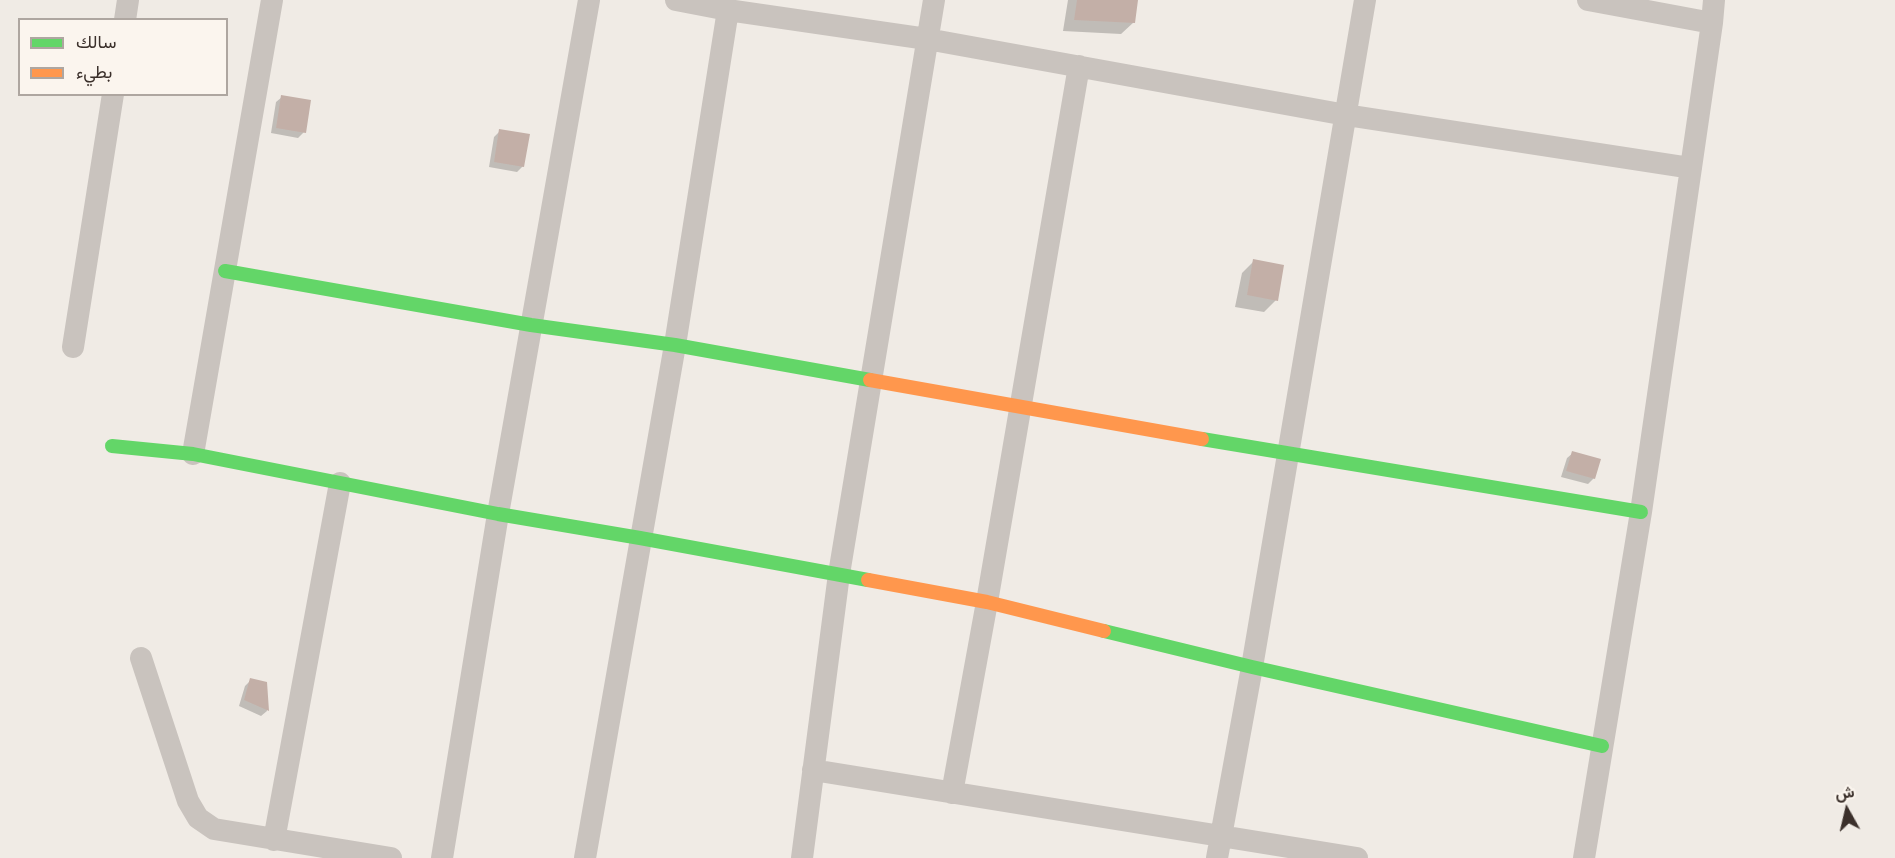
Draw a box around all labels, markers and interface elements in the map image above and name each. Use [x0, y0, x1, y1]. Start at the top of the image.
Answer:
legend [18, 18, 228, 96]
text: سالك [76, 29, 116, 53]
text: بطيء [76, 59, 112, 83]
north arrow [1817, 780, 1877, 840]
text: ش [1833, 780, 1856, 804]

